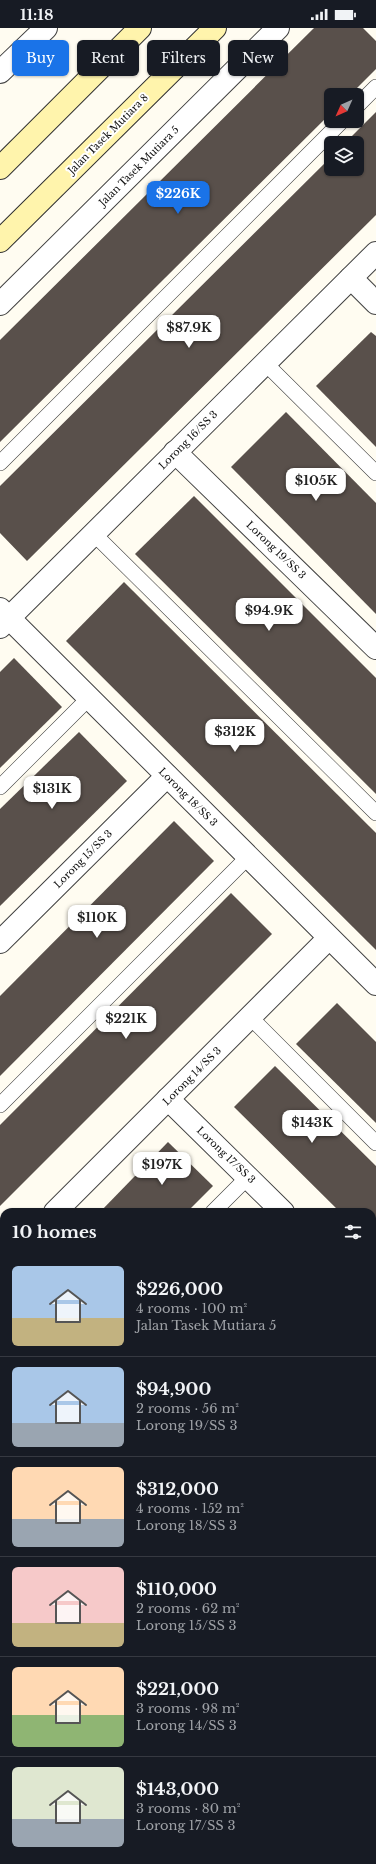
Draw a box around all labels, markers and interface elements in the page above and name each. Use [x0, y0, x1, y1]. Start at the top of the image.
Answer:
text: 11:18 [20, 5, 53, 24]
chip: Buy [12, 40, 69, 76]
chip: Rent [77, 40, 139, 76]
chip: Filters [147, 40, 220, 76]
chip: New [228, 40, 288, 76]
north arrow [324, 88, 364, 128]
map controls [324, 88, 364, 176]
street label: Jalan Tasek Mutiara 8 [64, 91, 151, 178]
street label: Jalan Tasek Mutiara 5 [95, 123, 182, 210]
button: layers [324, 136, 364, 176]
pin: $226K [150, 181, 206, 215]
text: $226K [156, 185, 200, 202]
pin: $87.9K [156, 315, 222, 349]
text: $87.9K [166, 319, 212, 336]
street label: Lorong 16/SS 3 [156, 408, 220, 472]
pin: $105K [288, 468, 344, 502]
text: $105K [295, 472, 337, 489]
street label: Lorong 19/SS 3 [243, 518, 309, 582]
pin: $94.9K [236, 598, 302, 632]
text: $94.9K [245, 602, 293, 619]
pin: $312K [207, 719, 263, 753]
text: $312K [214, 723, 256, 740]
street label: Lorong 18/SS 3 [156, 765, 220, 829]
pin: $131K [24, 776, 80, 810]
text: $131K [33, 780, 71, 797]
street label: Lorong 15/SS 3 [51, 827, 115, 891]
pin: $110K [69, 905, 125, 939]
text: $110K [77, 909, 117, 926]
pin: $221K [98, 1006, 154, 1040]
text: $221K [105, 1010, 147, 1027]
street label: Lorong 14/SS 3 [160, 1044, 224, 1108]
pin: $143K [284, 1110, 340, 1144]
text: $143K [291, 1114, 333, 1131]
street label: Lorong 17/SS 3 [194, 1124, 258, 1186]
pin: $197K [134, 1152, 190, 1186]
text: $197K [142, 1156, 182, 1173]
icon: filters [342, 1221, 364, 1243]
text: 10 homes [12, 1222, 97, 1243]
text: $226,000 [136, 1279, 223, 1300]
icon: home [44, 1282, 92, 1330]
text: 4 rooms · 100 m² [136, 1300, 247, 1317]
text: Jalan Tasek Mutiara 5 [136, 1317, 276, 1334]
text: $94,900 [136, 1379, 211, 1400]
icon: home [44, 1383, 92, 1431]
text: 2 rooms · 56 m² [136, 1400, 239, 1417]
text: Lorong 19/SS 3 [136, 1417, 238, 1434]
text: $312,000 [136, 1479, 219, 1500]
icon: home [44, 1483, 92, 1531]
text: 4 rooms · 152 m² [136, 1500, 244, 1517]
text: Lorong 18/SS 3 [136, 1517, 237, 1534]
text: $110,000 [136, 1579, 217, 1600]
icon: home [44, 1583, 92, 1631]
text: 2 rooms · 62 m² [136, 1600, 240, 1617]
text: Lorong 15/SS 3 [136, 1617, 237, 1634]
text: $221,000 [136, 1679, 219, 1700]
icon: home [44, 1683, 92, 1731]
text: 3 rooms · 98 m² [136, 1700, 239, 1717]
text: Lorong 14/SS 3 [136, 1717, 237, 1734]
text: $143,000 [136, 1779, 219, 1800]
icon: home [44, 1783, 92, 1831]
text: 3 rooms · 80 m² [136, 1800, 240, 1817]
text: Lorong 17/SS 3 [136, 1817, 235, 1834]

